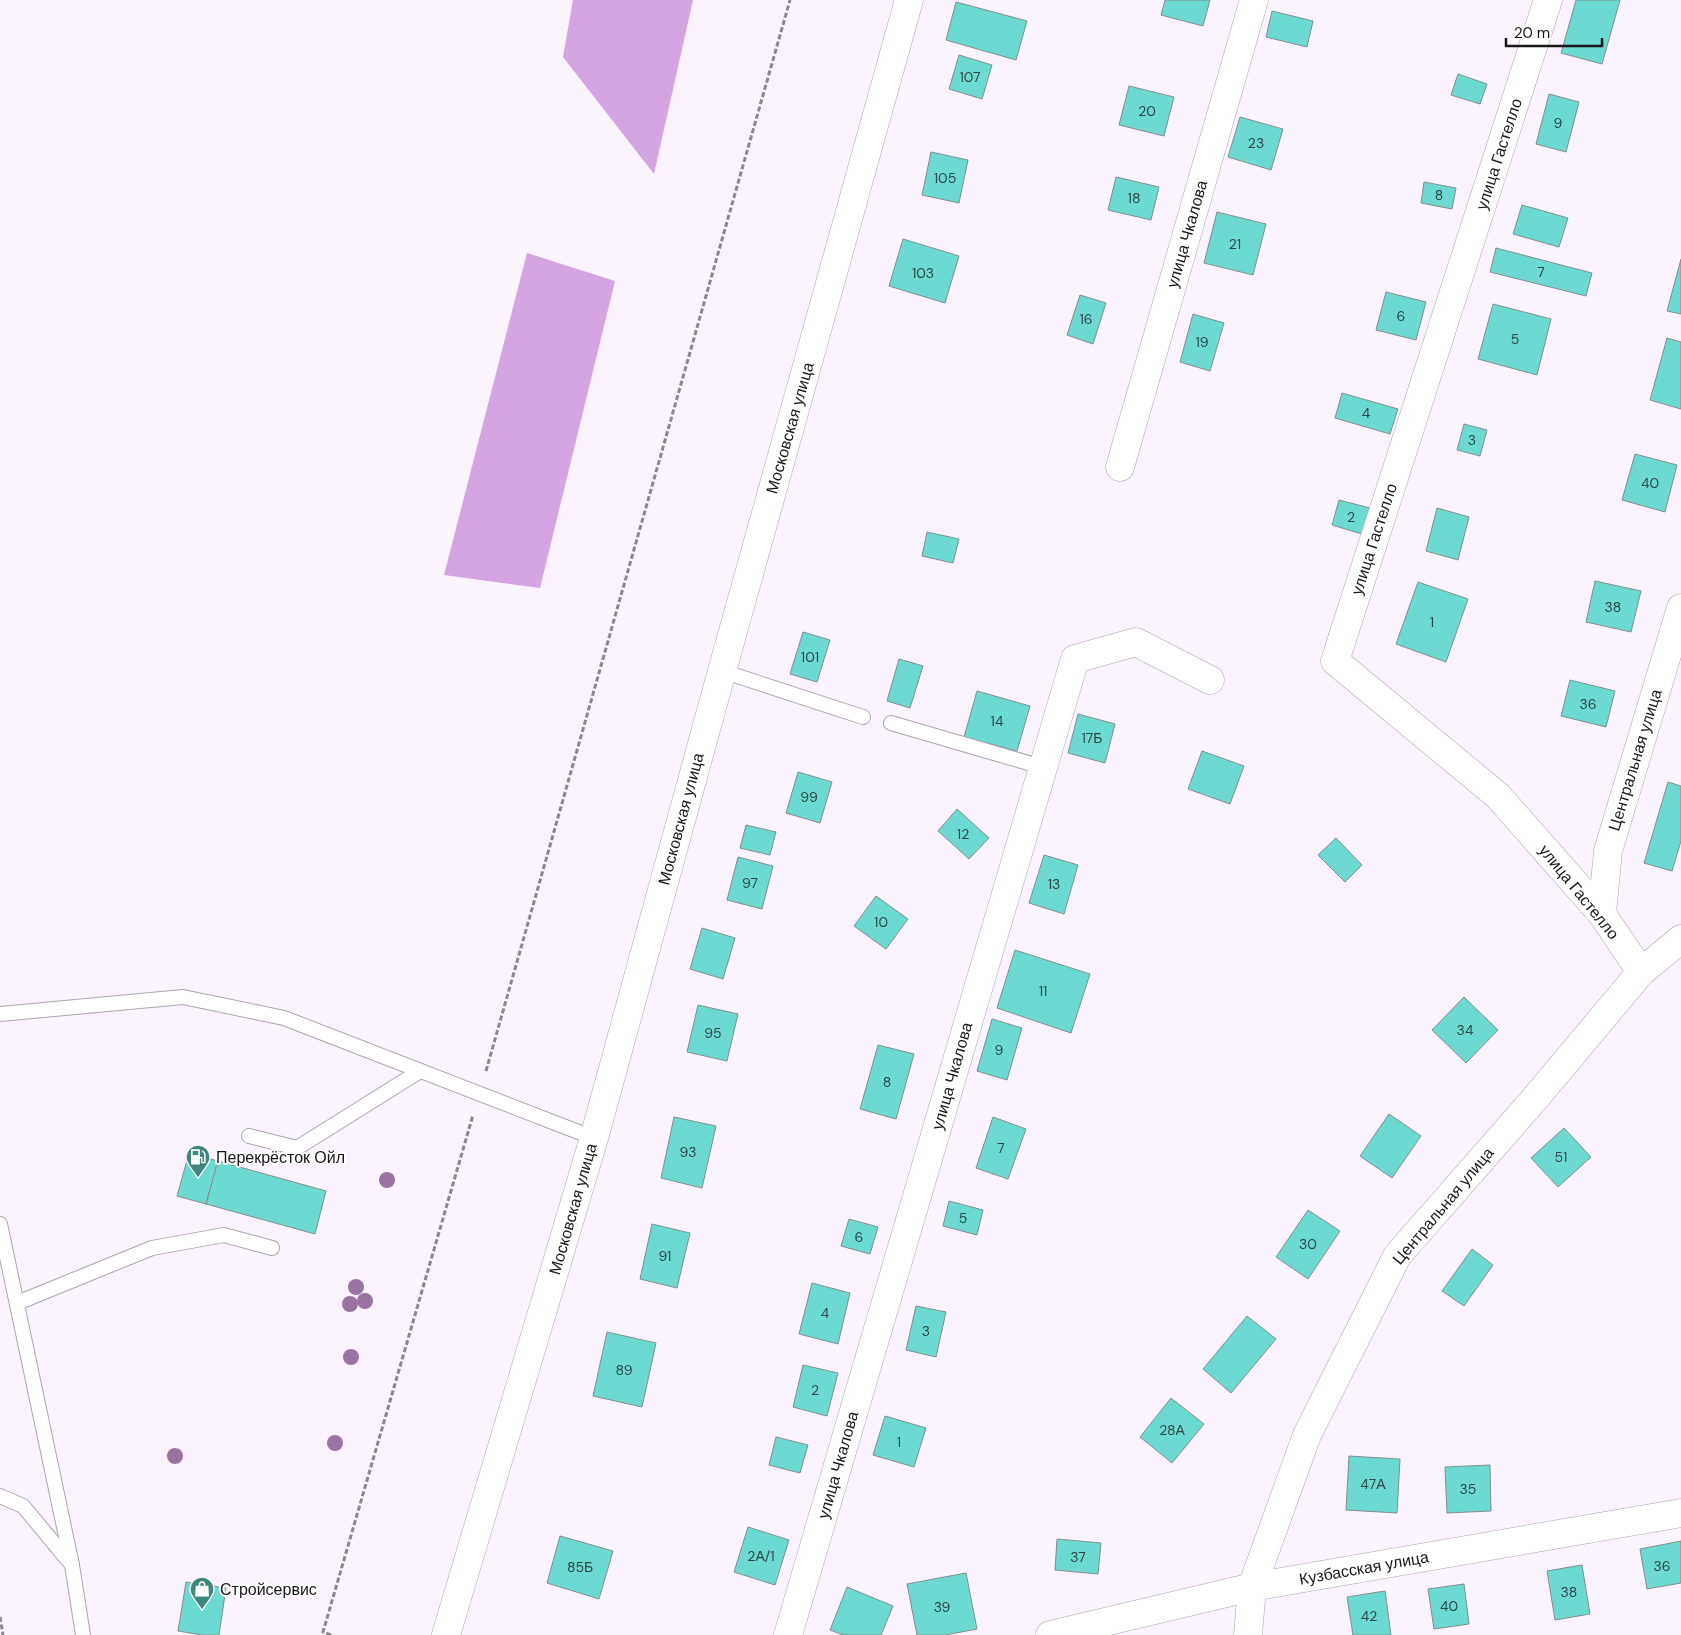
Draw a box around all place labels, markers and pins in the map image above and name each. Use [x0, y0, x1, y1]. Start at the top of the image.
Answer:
fuel station icon: Перекрёсток Ойл [185, 1144, 211, 1178]
place label: Перекрёсток Ойл [216, 1147, 345, 1168]
shop icon: Стройсервис [189, 1576, 215, 1610]
place label: Стройсервис [220, 1579, 317, 1600]

